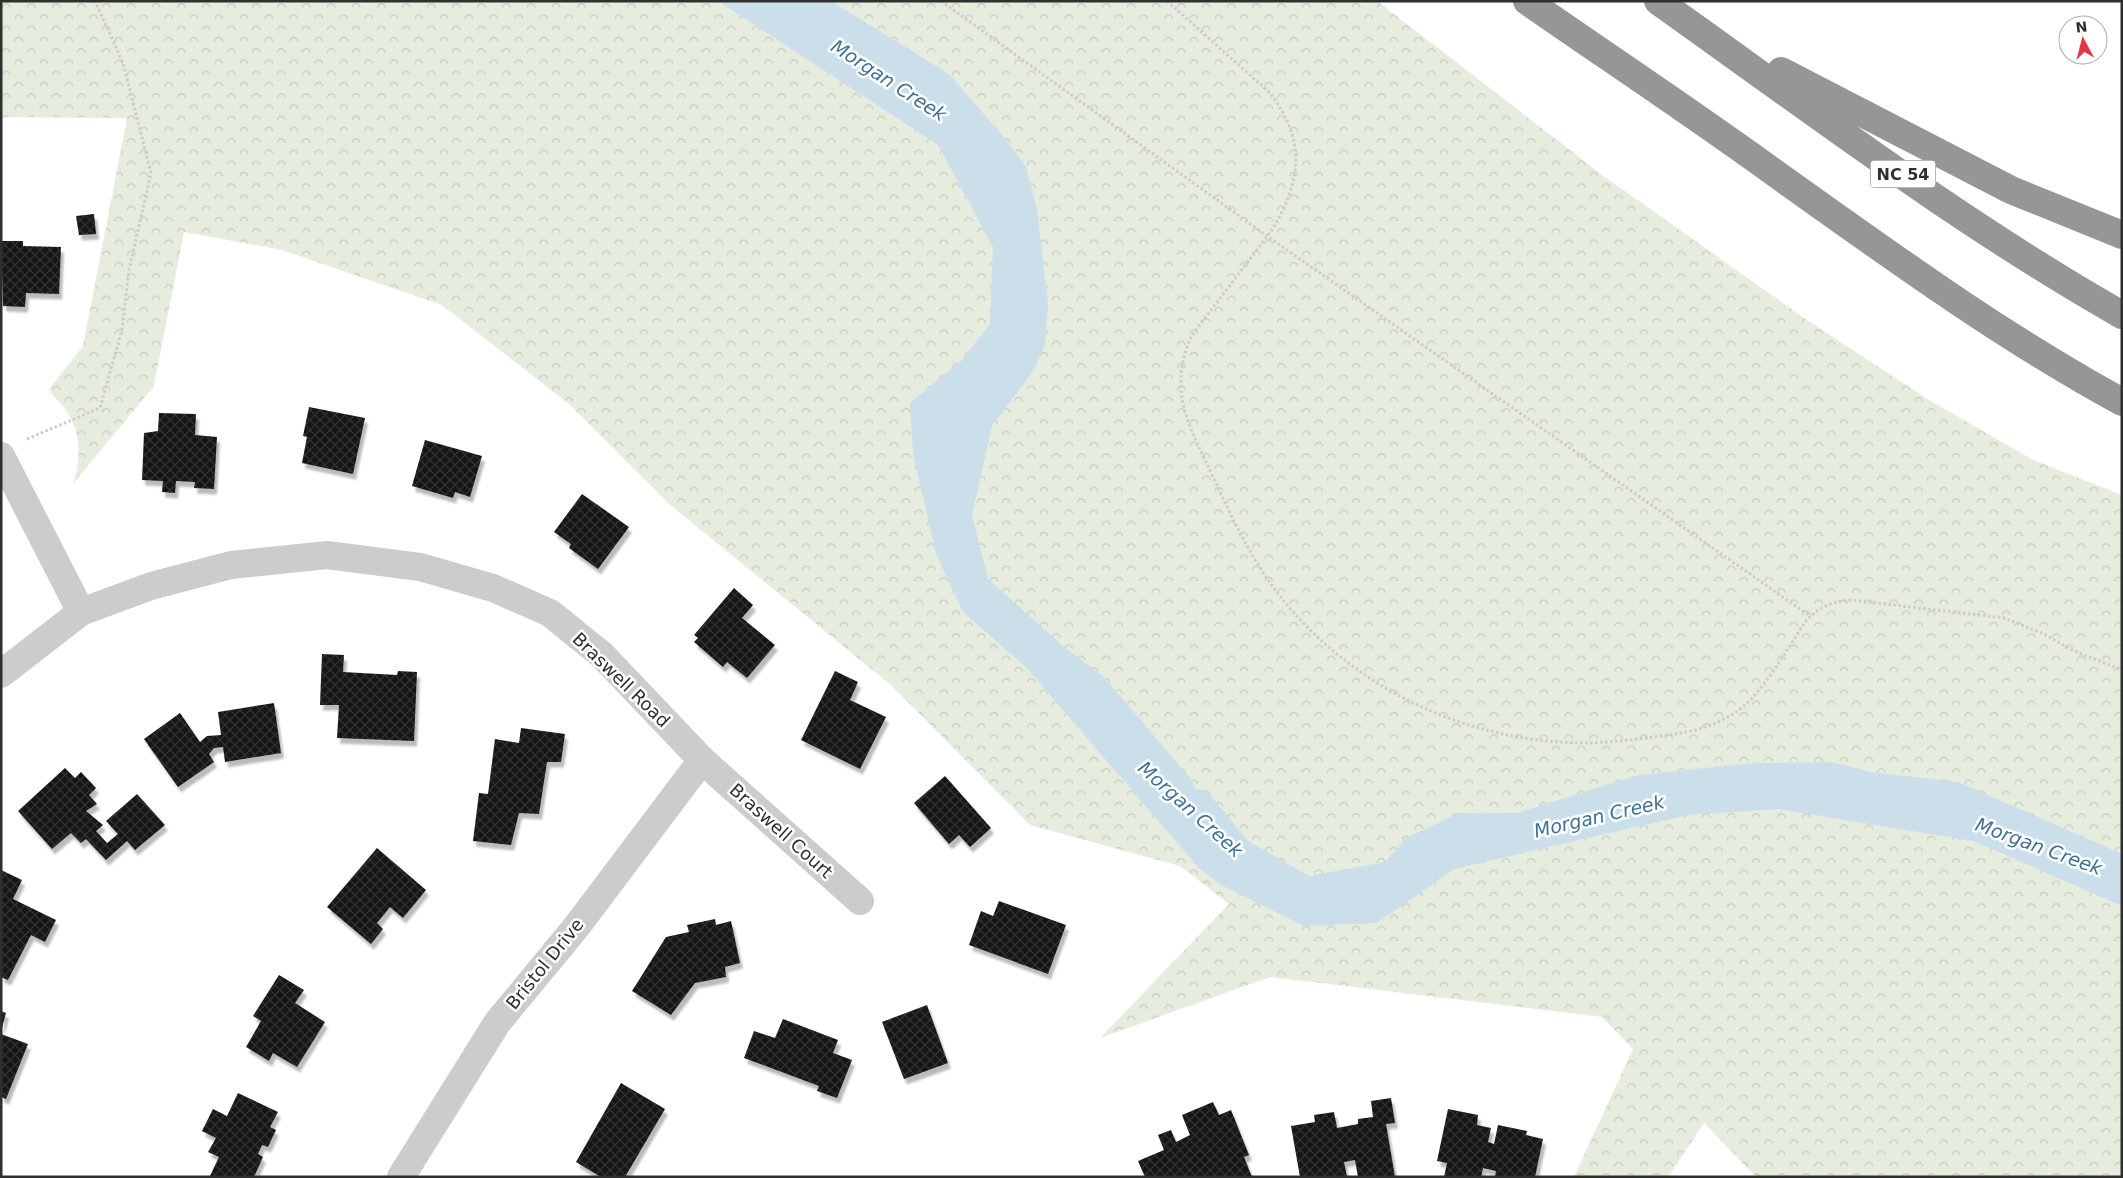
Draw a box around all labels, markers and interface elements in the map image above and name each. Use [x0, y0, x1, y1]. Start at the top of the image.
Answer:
north arrow [2058, 15, 2108, 65]
text: N [2075, 18, 2088, 36]
water label: Morgan Creek [827, 35, 952, 126]
road number: NC 54 [1870, 160, 1936, 188]
street label: Braswell Road [568, 628, 674, 731]
water label: Morgan Creek [1134, 756, 1249, 862]
street label: Braswell Court [726, 779, 837, 882]
water label: Morgan Creek [1532, 790, 1667, 842]
water label: Morgan Creek [1973, 813, 2106, 879]
street label: Bristol Drive [502, 914, 588, 1013]

